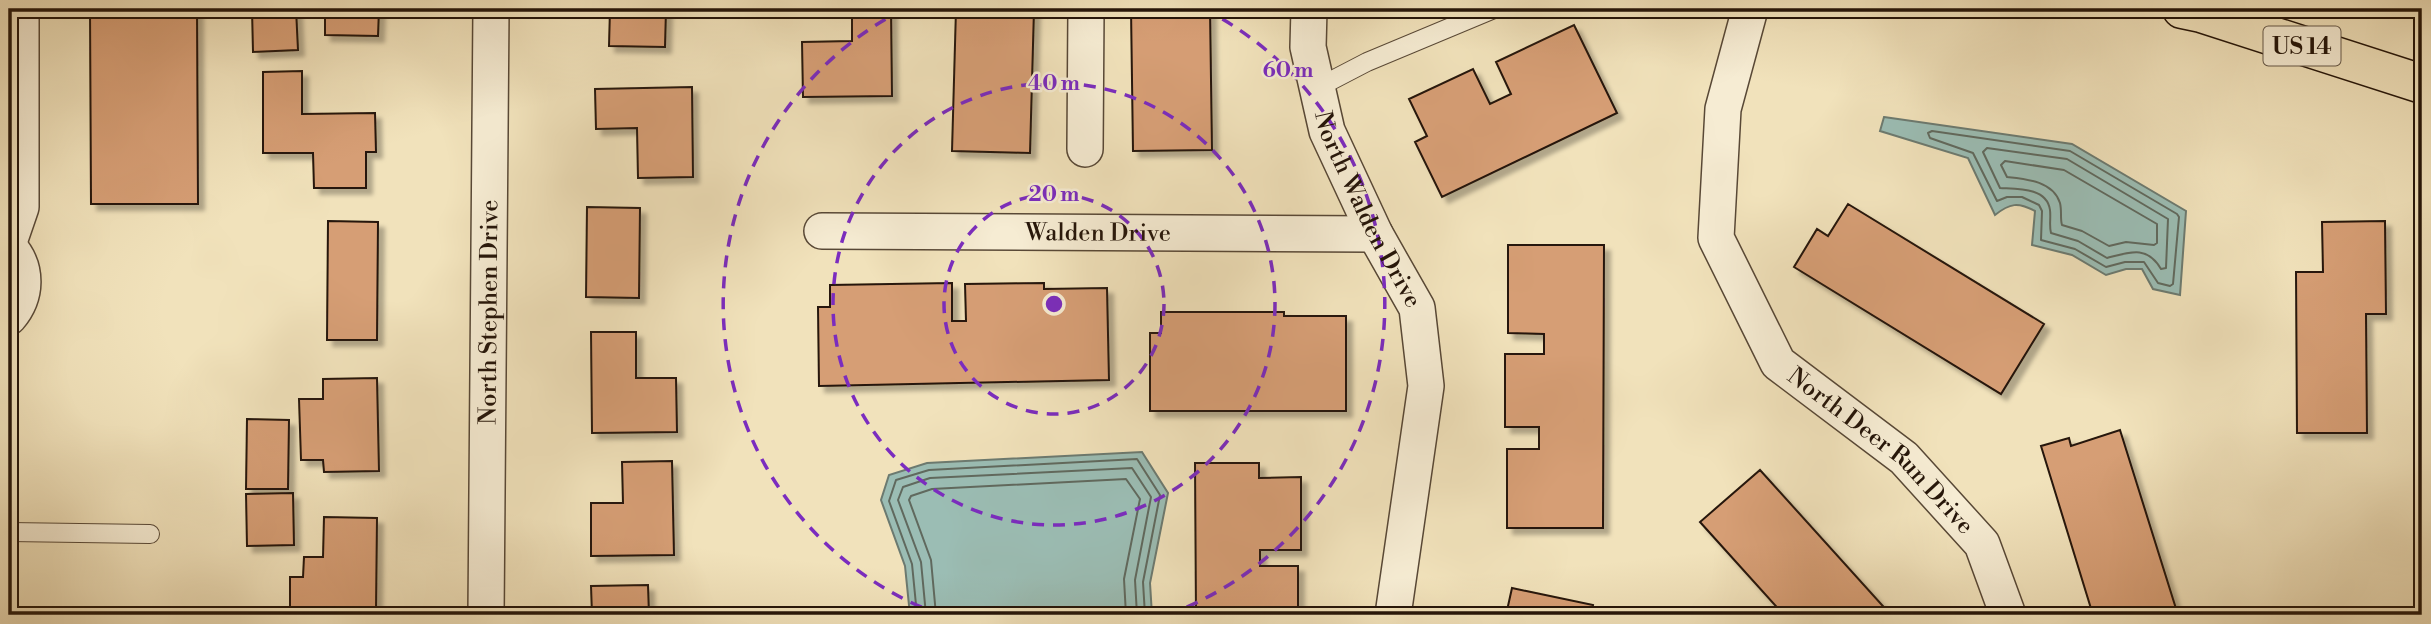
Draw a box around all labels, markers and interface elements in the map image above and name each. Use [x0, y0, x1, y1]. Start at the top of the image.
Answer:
road number: US 14 [2264, 26, 2340, 66]
text: 60 m [1263, 58, 1313, 84]
text: 40 m [1028, 71, 1080, 97]
street label: North Walden Drive [1307, 108, 1428, 313]
text: 20 m [1029, 182, 1079, 208]
street label: North Stephen Drive [474, 199, 505, 425]
street label: Walden Drive [1024, 218, 1171, 249]
centre of rings [1042, 292, 1066, 316]
street label: North Deer Run Drive [1781, 362, 1980, 541]

